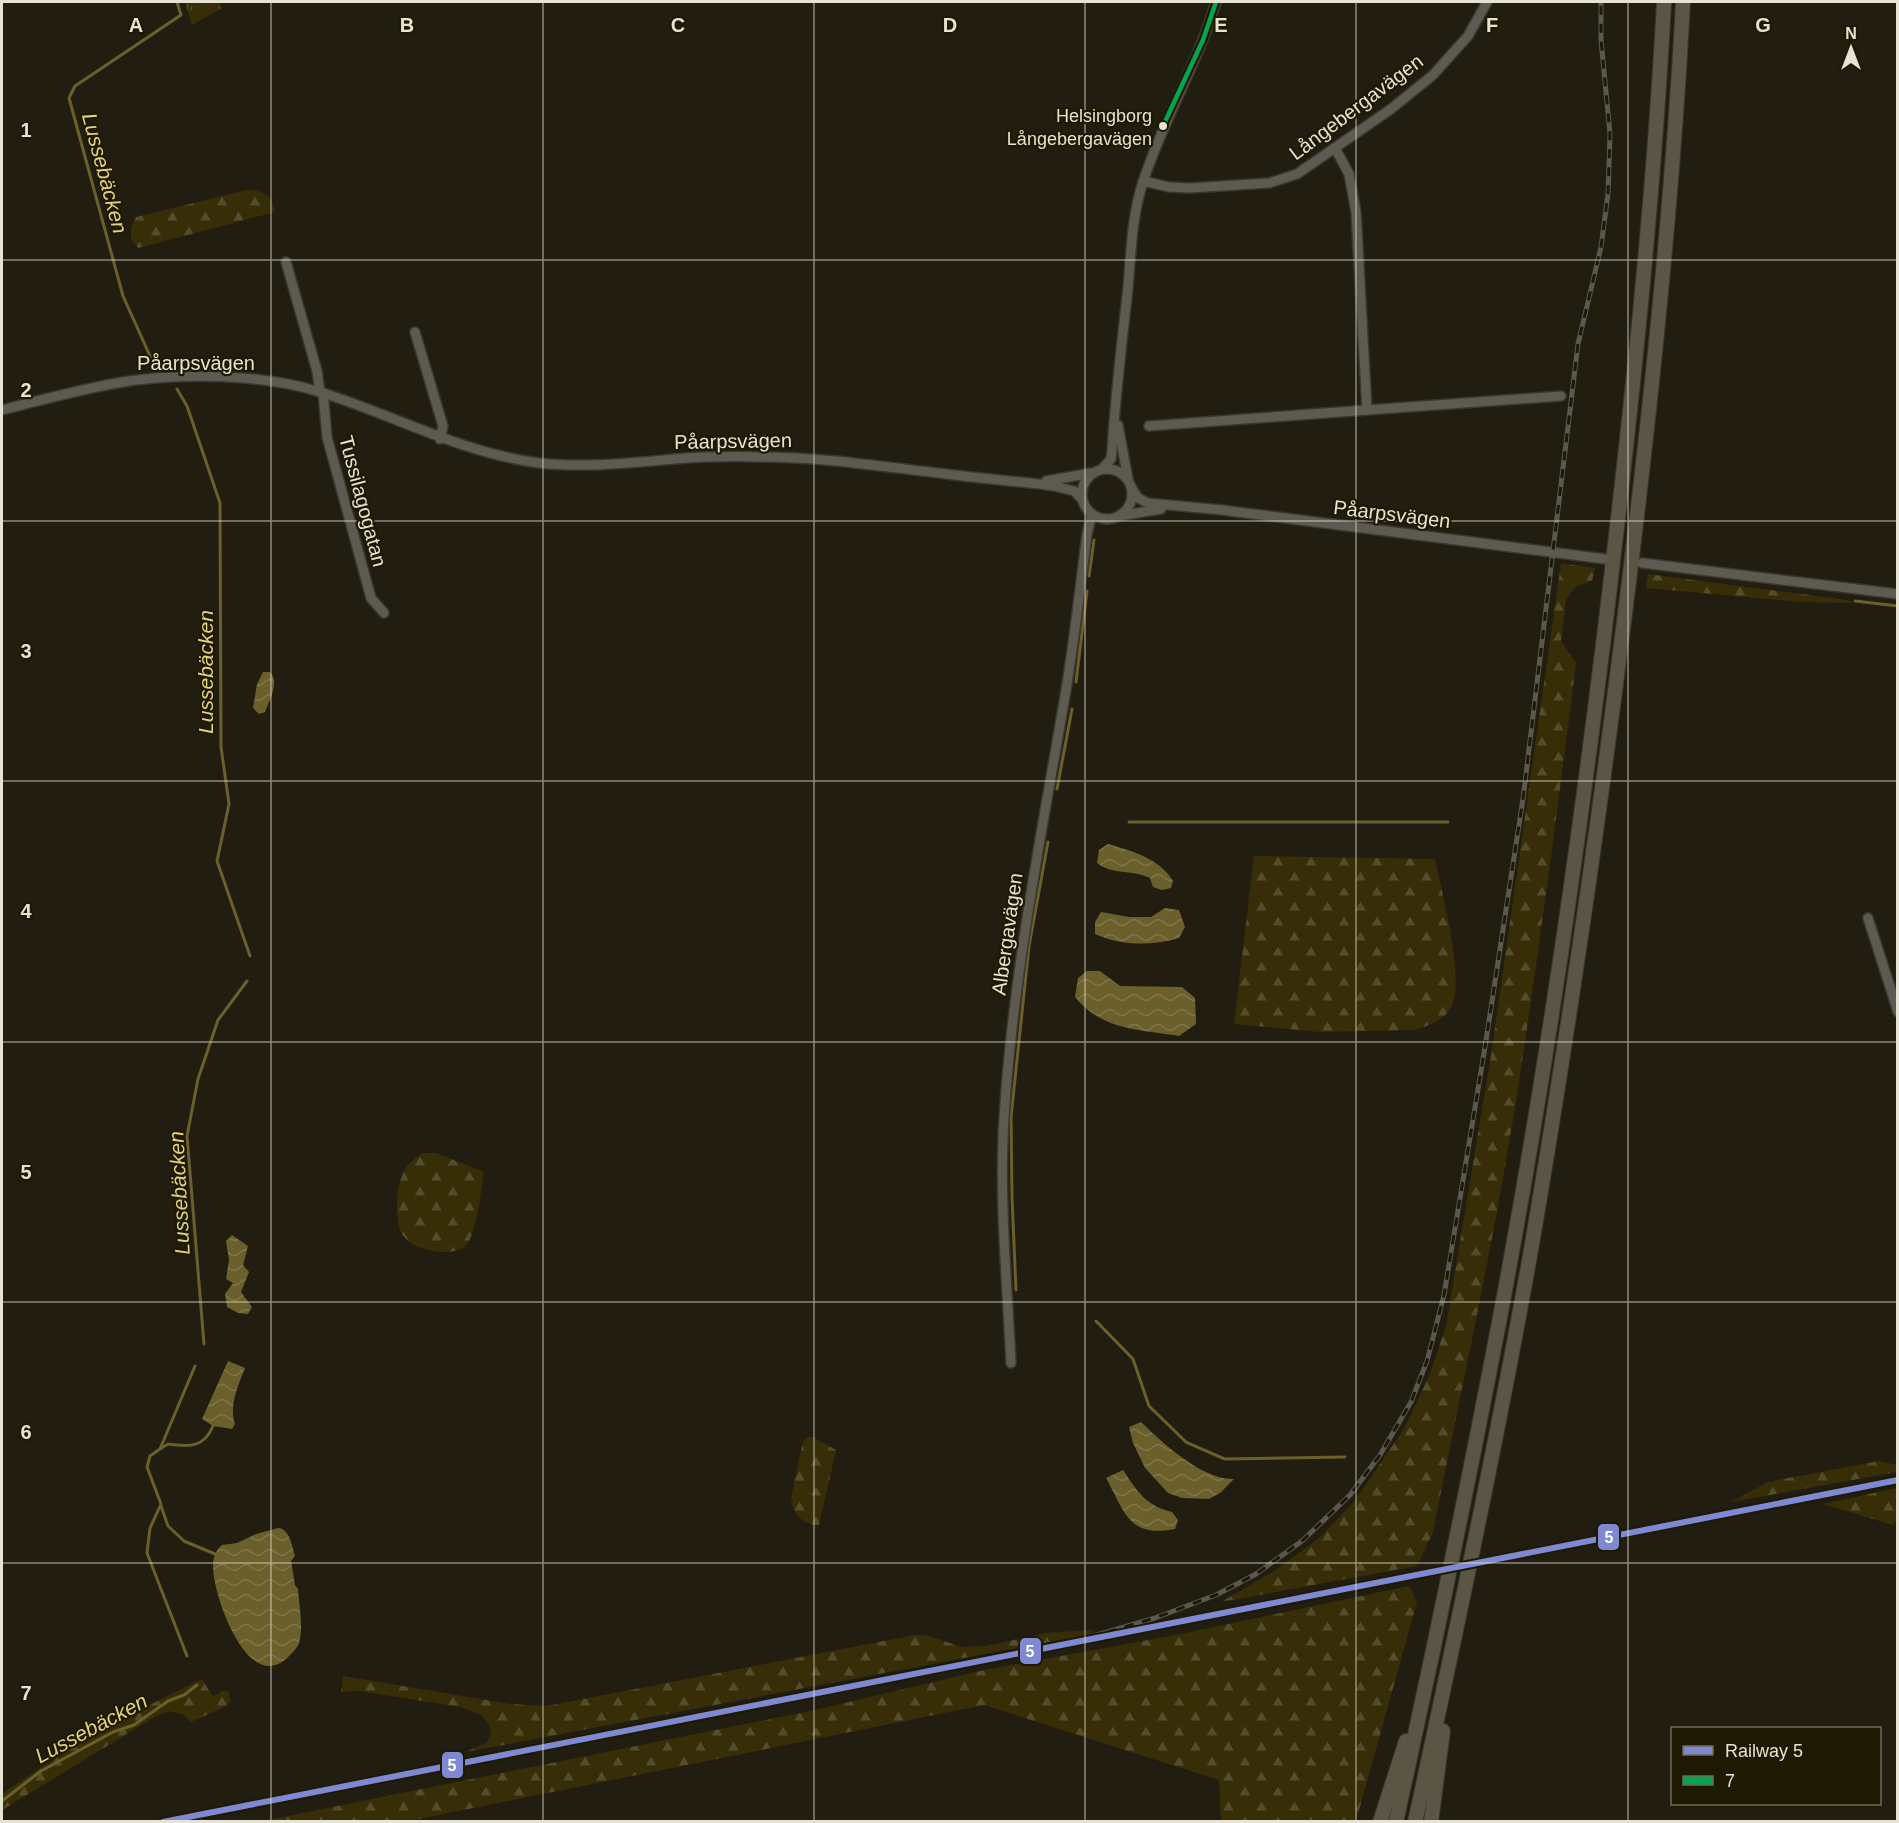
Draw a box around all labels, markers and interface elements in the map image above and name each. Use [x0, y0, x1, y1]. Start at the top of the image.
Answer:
text: A [129, 14, 143, 36]
text: B [400, 14, 414, 36]
text: C [671, 14, 685, 36]
text: D [943, 14, 957, 36]
text: E [1214, 14, 1228, 36]
text: F [1486, 14, 1498, 36]
text: G [1755, 14, 1771, 36]
north arrow [1821, 18, 1881, 78]
text: N [1845, 25, 1857, 42]
street label: Långebergavägen [1285, 50, 1427, 164]
place label: Helsingborg Långebergavägen [1007, 106, 1152, 149]
water label: Lussebäcken [78, 110, 132, 236]
text: 1 [20, 119, 32, 141]
marker: Helsingborg Långebergavägen [1157, 120, 1169, 132]
street label: Påarpsvägen [137, 352, 255, 374]
text: 2 [20, 379, 32, 401]
street label: Påarpsvägen [674, 429, 792, 453]
street label: Tussilagogatan [335, 433, 391, 569]
street label: Påarpsvägen [1332, 496, 1452, 532]
water label: Lussebäcken [194, 610, 217, 734]
text: 3 [20, 640, 32, 662]
street label: Albergavägen [988, 871, 1026, 997]
text: 4 [20, 900, 32, 922]
water label: Lussebäcken [164, 1131, 194, 1255]
text: 5 [20, 1161, 32, 1183]
text: 6 [20, 1421, 32, 1443]
line badge: 5 [1597, 1523, 1620, 1551]
text: 5 [1605, 1529, 1614, 1546]
line badge: 5 [1019, 1637, 1042, 1665]
text: 5 [1026, 1643, 1035, 1660]
text: 7 [20, 1682, 32, 1704]
water label: Lussebäcken [31, 1689, 151, 1767]
legend [1671, 1727, 1881, 1805]
text: Railway 5 [1725, 1741, 1803, 1761]
line badge: 5 [441, 1751, 464, 1779]
text: 5 [448, 1757, 457, 1774]
text: 7 [1725, 1771, 1735, 1791]

